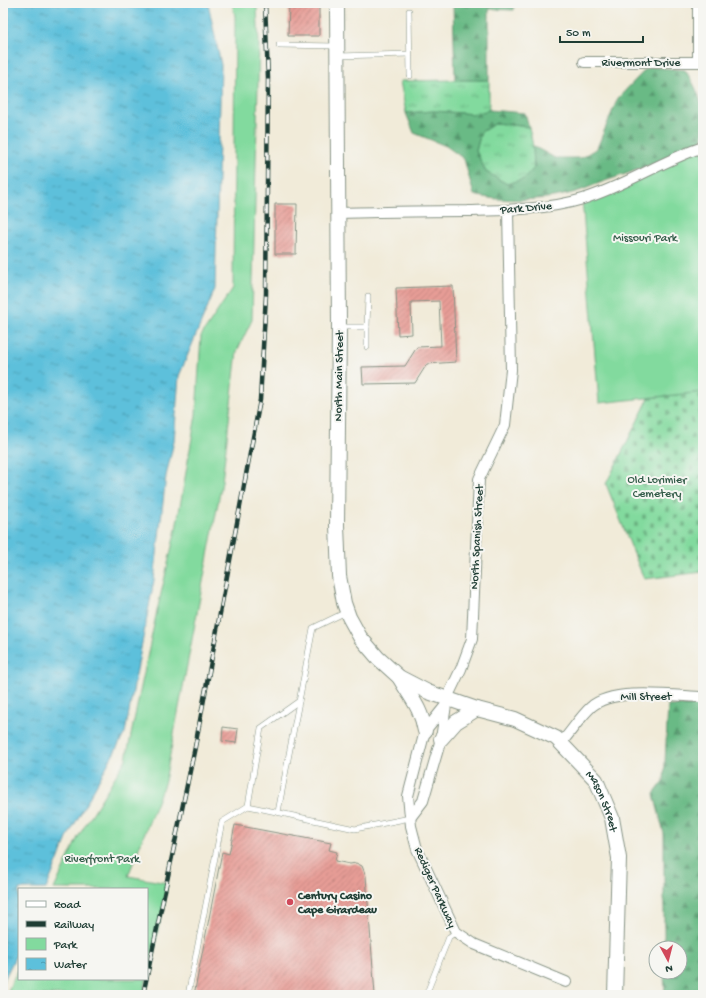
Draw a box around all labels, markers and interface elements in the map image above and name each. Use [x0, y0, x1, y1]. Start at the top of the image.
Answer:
scale bar [560, 18, 643, 44]
text: 50 m [566, 27, 591, 41]
street label: Rivermont Drive [602, 57, 681, 71]
street label: Park Drive [499, 200, 553, 218]
park label: Missouri Park [613, 232, 679, 246]
street label: North Main Street [332, 330, 348, 421]
park label: Old Lorimier Cemetery [628, 474, 688, 502]
street label: North Spanish Street [468, 483, 488, 590]
street label: Mill Street [620, 691, 673, 705]
street label: Mason Street [582, 768, 619, 834]
street label: Rediger Parkway [410, 845, 458, 930]
park label: Riverfront Park [64, 853, 141, 867]
legend [18, 888, 148, 980]
place label: Century Casino Cape Girardeau [297, 890, 377, 918]
marker: Century Casino Cape Girardeau [285, 897, 295, 907]
text: Road [54, 899, 81, 913]
text: Railway [54, 919, 94, 933]
text: Park [53, 939, 79, 953]
north arrow [648, 940, 688, 980]
text: Water [54, 959, 88, 973]
text: N [665, 962, 673, 974]

